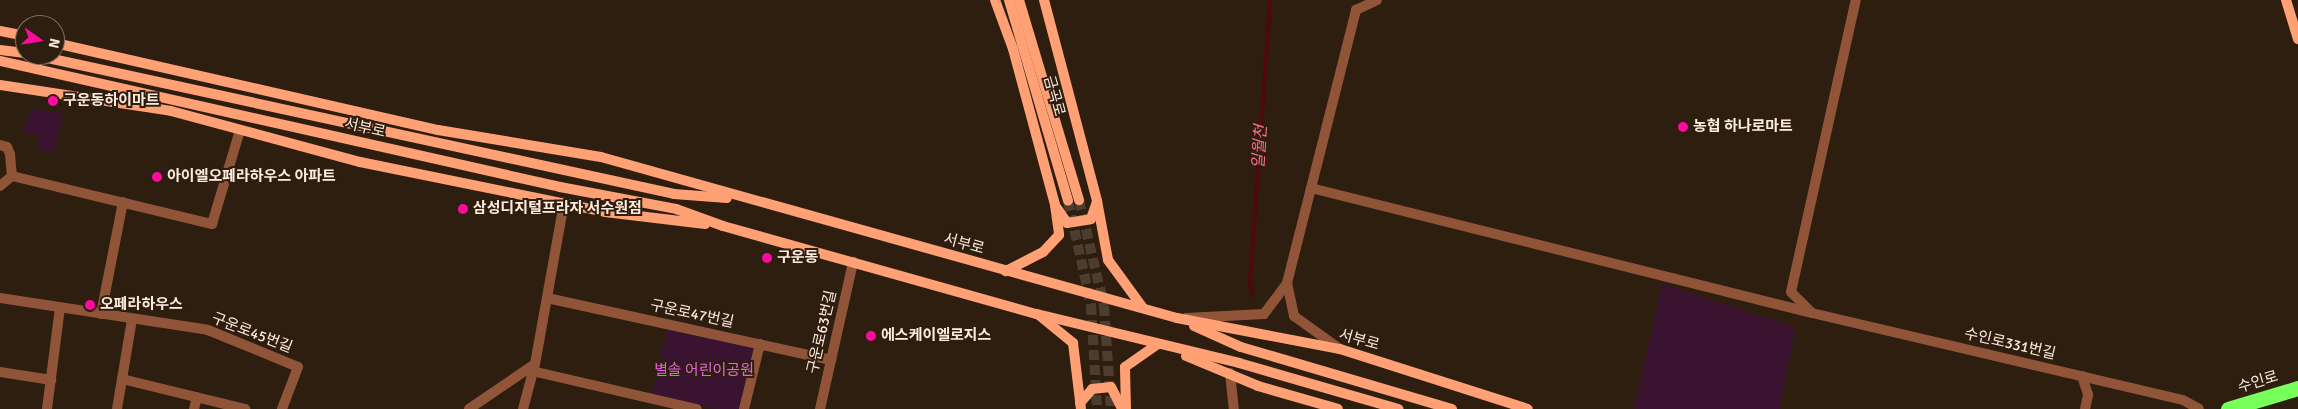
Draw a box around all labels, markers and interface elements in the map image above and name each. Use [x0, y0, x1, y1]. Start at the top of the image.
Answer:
north arrow [15, 15, 65, 65]
text: N [45, 37, 64, 50]
street label: 금곡로 [1040, 74, 1068, 118]
place label: 구운동하이마트 [63, 92, 160, 110]
marker: 구운동하이마트 [47, 95, 59, 107]
street label: 서부로 [343, 115, 387, 141]
place label: 농협 하나로마트 [1693, 118, 1793, 136]
marker: 농협 하나로마트 [1677, 121, 1689, 133]
water label: 일월천 [1249, 124, 1271, 170]
place label: 아이엘오페라하우스 아파트 [167, 168, 336, 186]
marker: 아이엘오페라하우스 아파트 [151, 171, 163, 183]
place label: 삼성디지털프라자 서수원점 [473, 200, 642, 218]
marker: 삼성디지털프라자 서수원점 [457, 203, 469, 215]
street label: 서부로 [942, 230, 986, 258]
place label: 구운동 [777, 249, 818, 267]
marker: 구운동 [761, 252, 773, 264]
street label: 구운로63번길 [804, 288, 840, 376]
place label: 오페라하우스 [100, 296, 183, 314]
street label: 구운로47번길 [648, 296, 736, 332]
marker: 오페라하우스 [84, 299, 96, 311]
street label: 구운로45번길 [209, 309, 295, 357]
street label: 수인로331번길 [1963, 325, 2057, 363]
street label: 서부로 [1337, 326, 1381, 354]
place label: 에스케이엘로지스 [881, 327, 991, 345]
marker: 에스케이엘로지스 [865, 330, 877, 342]
park label: 별솔 어린이공원 [654, 362, 754, 380]
street label: 수인로 [2236, 367, 2280, 397]

